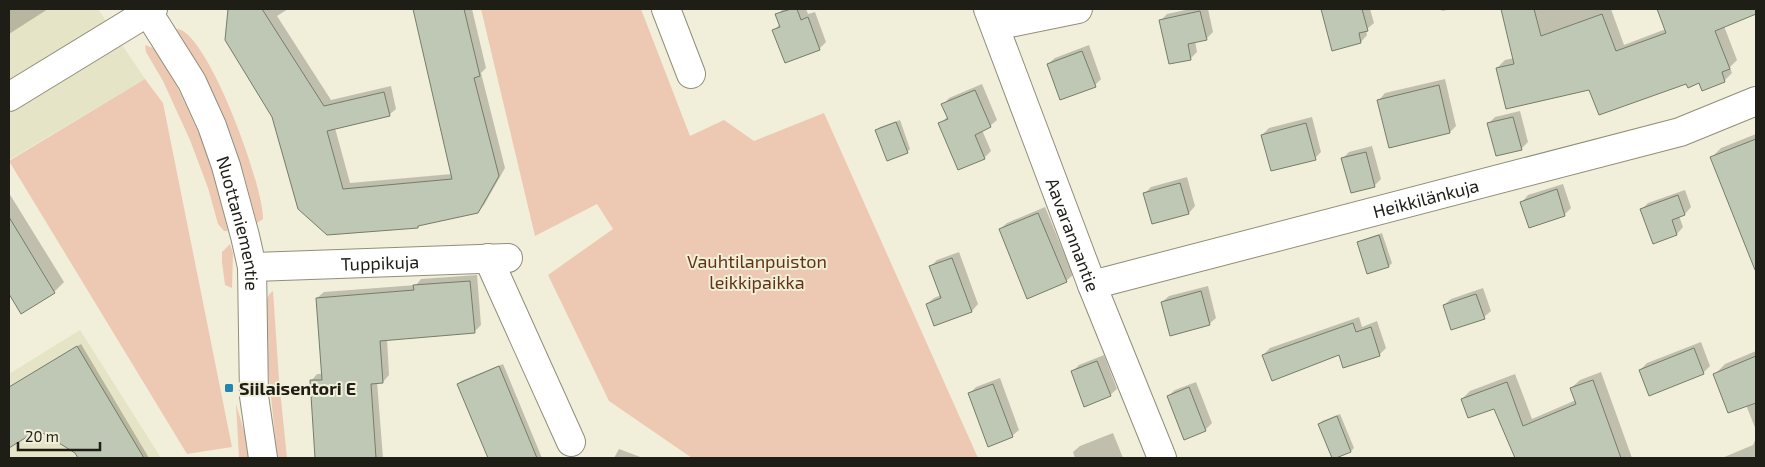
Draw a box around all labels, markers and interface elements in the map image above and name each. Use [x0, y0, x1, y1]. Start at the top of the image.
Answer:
street label: Nuottaniementie [212, 153, 263, 291]
street label: Heikkilänkuja [1371, 174, 1481, 222]
street label: Aavarannantie [1042, 175, 1104, 295]
street label: Tuppikuja [340, 250, 419, 275]
park label: Vauhtilanpuiston leikkipaikka [687, 250, 827, 293]
place label: Siilaisentori E [239, 377, 356, 399]
marker: Siilaisentori E [223, 382, 235, 394]
scale bar [18, 420, 100, 452]
text: 20 m [25, 427, 59, 445]

